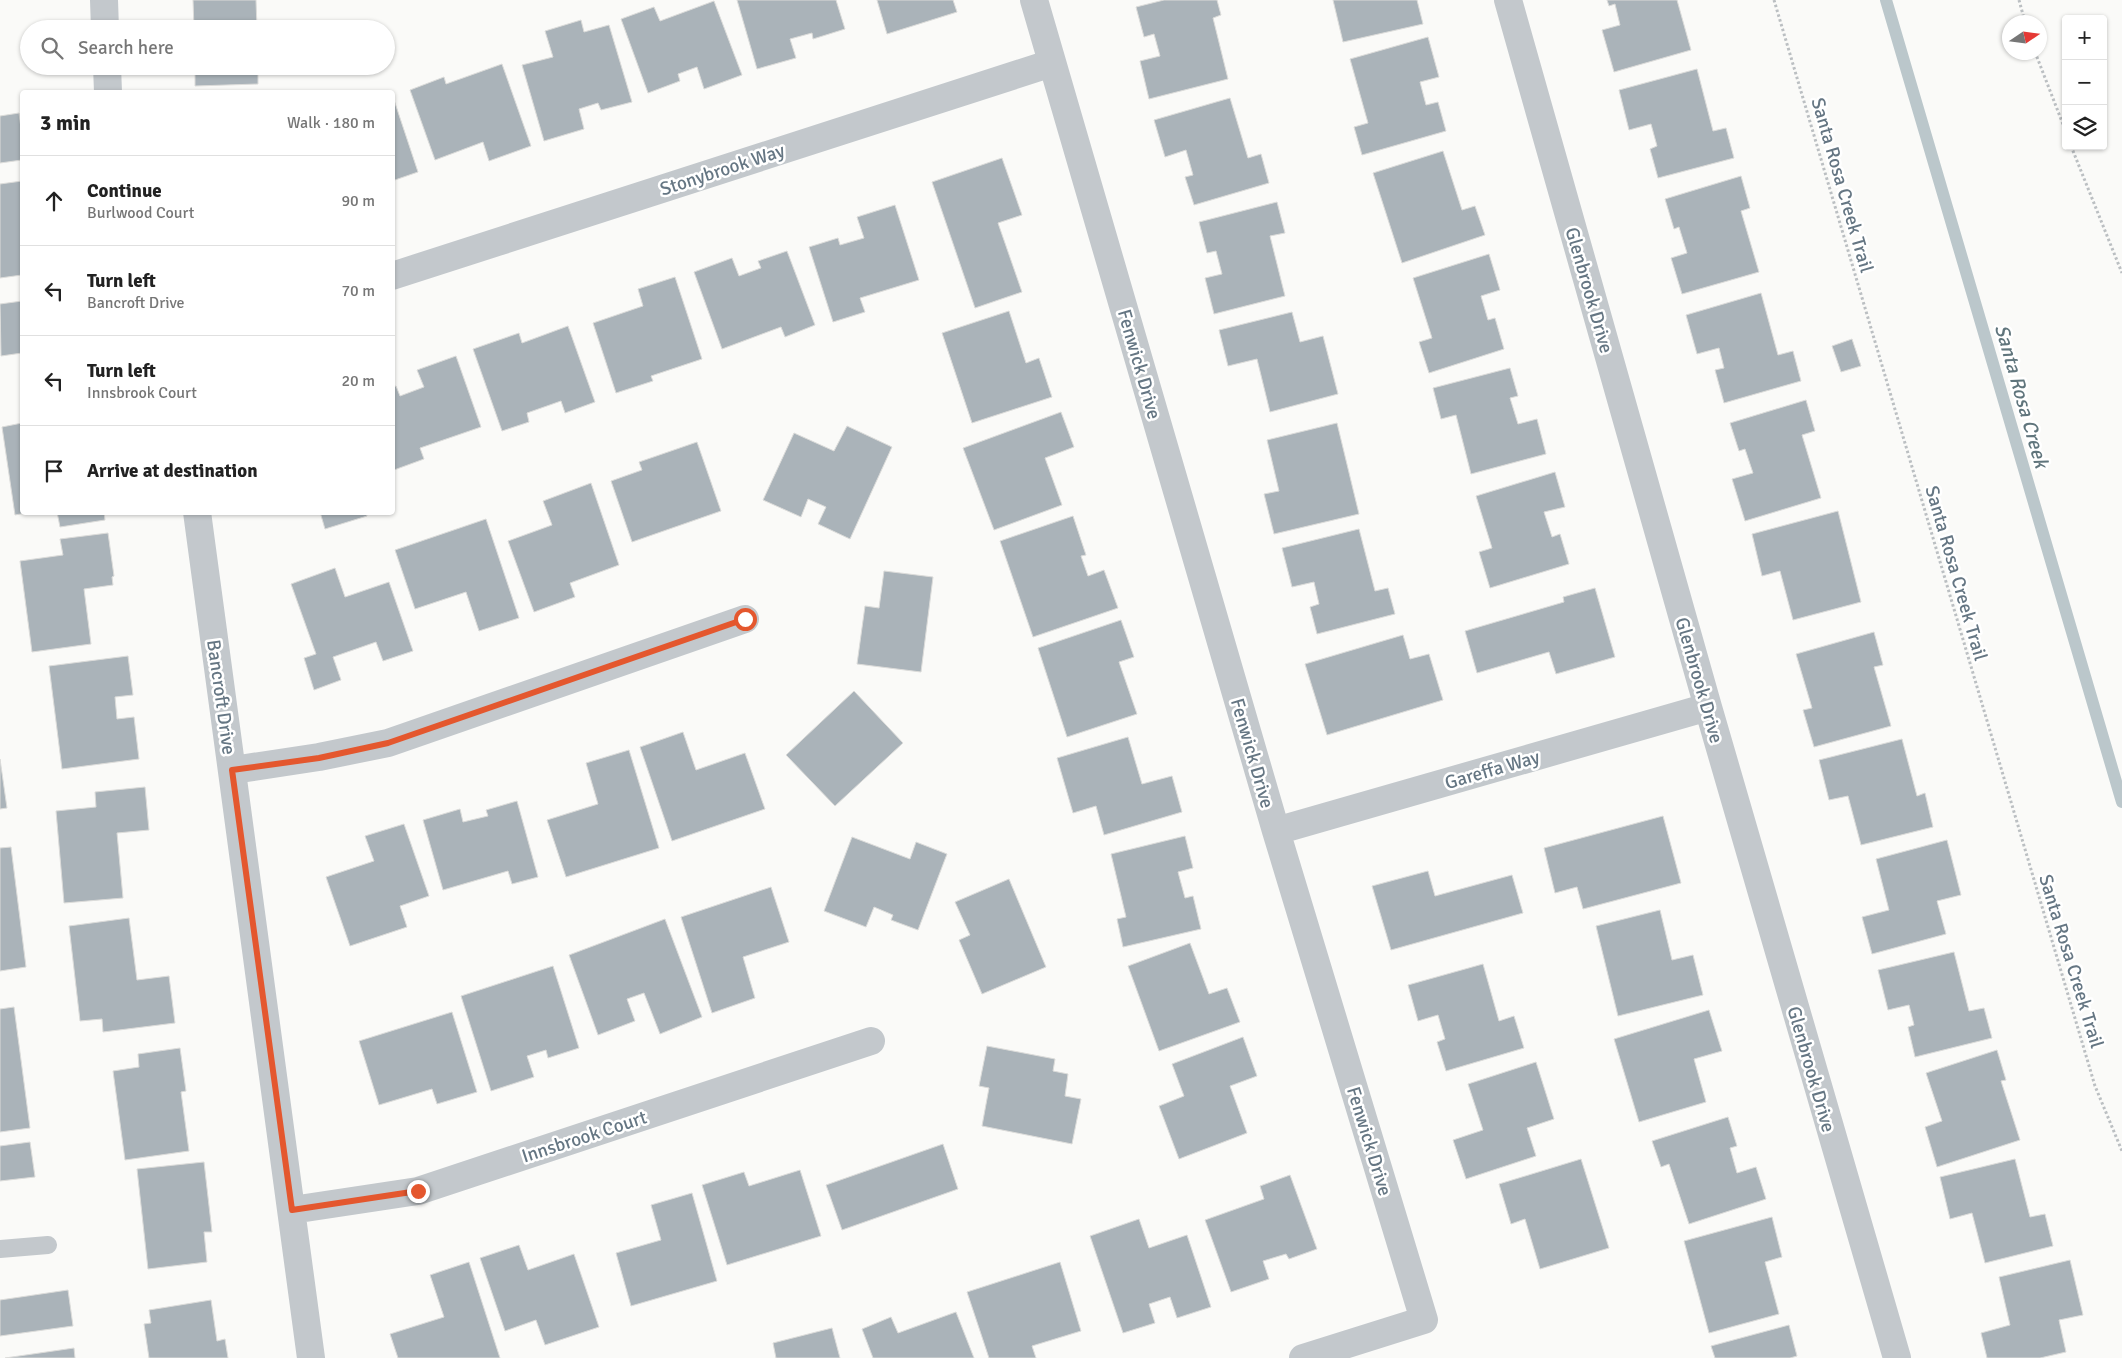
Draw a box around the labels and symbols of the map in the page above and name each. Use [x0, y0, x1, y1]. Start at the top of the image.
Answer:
north arrow [2002, 15, 2047, 60]
street label: Santa Rosa Creek Trail [1806, 95, 1878, 275]
street label: Stonybrook Way [657, 138, 788, 201]
street label: Glenbrook Drive [1560, 224, 1619, 356]
street label: Fenwick Drive [1112, 307, 1166, 422]
water label: Santa Rosa Creek [1989, 321, 2055, 473]
street label: Santa Rosa Creek Trail [1920, 483, 1992, 663]
route start [734, 608, 757, 631]
street label: Glenbrook Drive [1670, 614, 1729, 746]
street label: Bancroft Drive [201, 638, 241, 756]
street label: Fenwick Drive [1225, 696, 1279, 811]
street label: Gareffa Way [1442, 745, 1543, 795]
street label: Santa Rosa Creek Trail [2033, 871, 2109, 1051]
street label: Glenbrook Drive [1782, 1003, 1841, 1135]
street label: Fenwick Drive [1341, 1084, 1397, 1199]
street label: Innsbrook Court [519, 1105, 650, 1169]
route end [407, 1180, 430, 1203]

